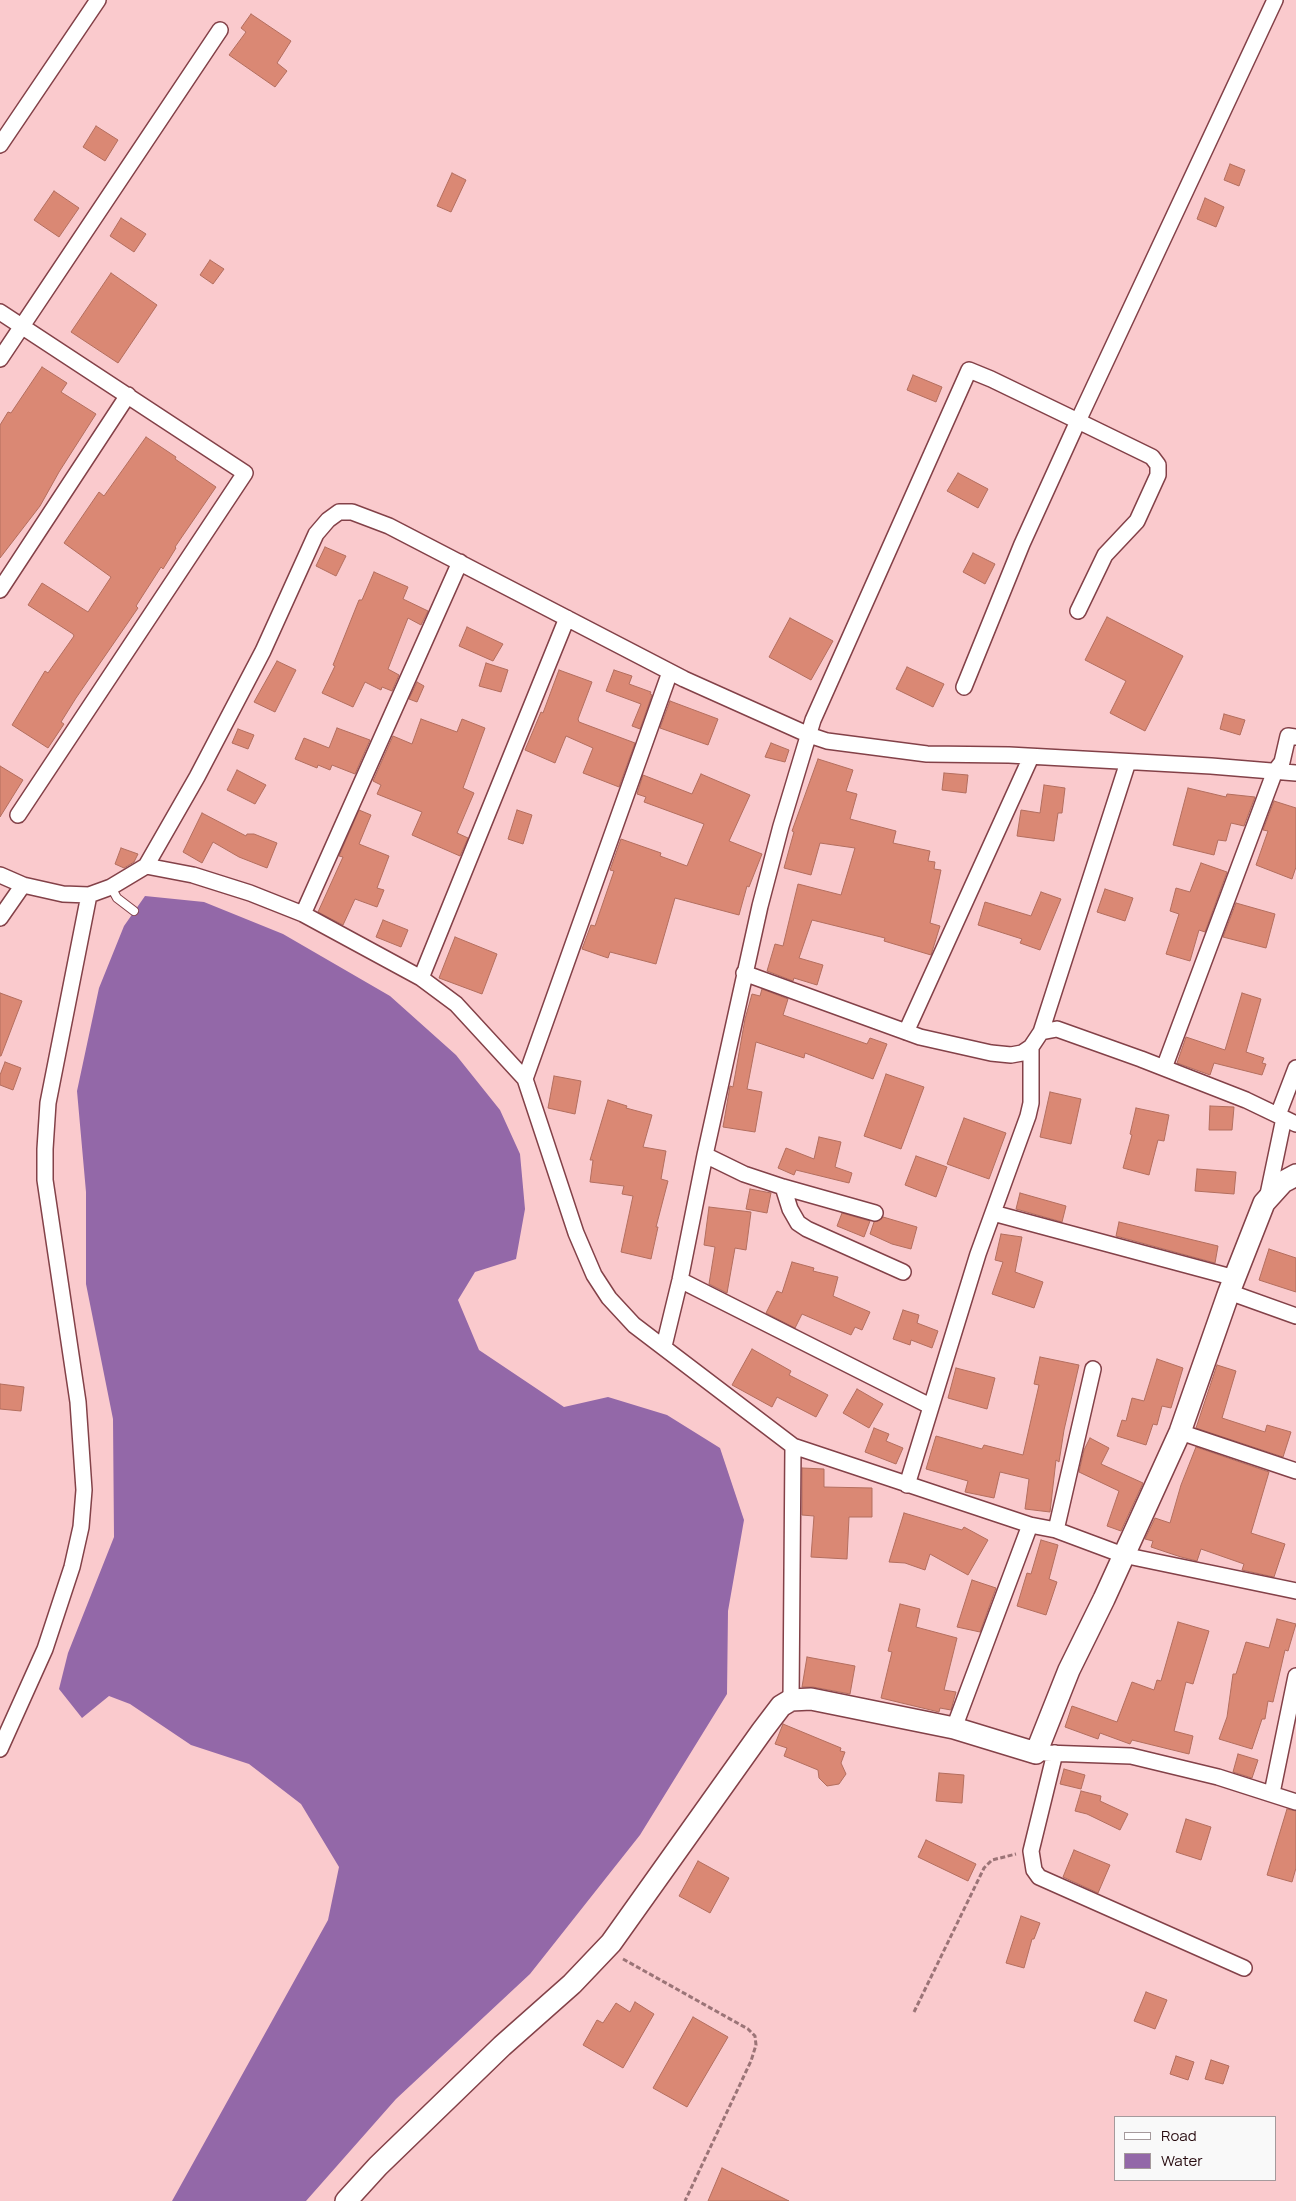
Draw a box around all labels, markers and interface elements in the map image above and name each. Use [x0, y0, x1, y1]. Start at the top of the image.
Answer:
legend [1114, 2116, 1276, 2181]
text: Road [1161, 2125, 1197, 2146]
text: Water [1161, 2150, 1203, 2171]

